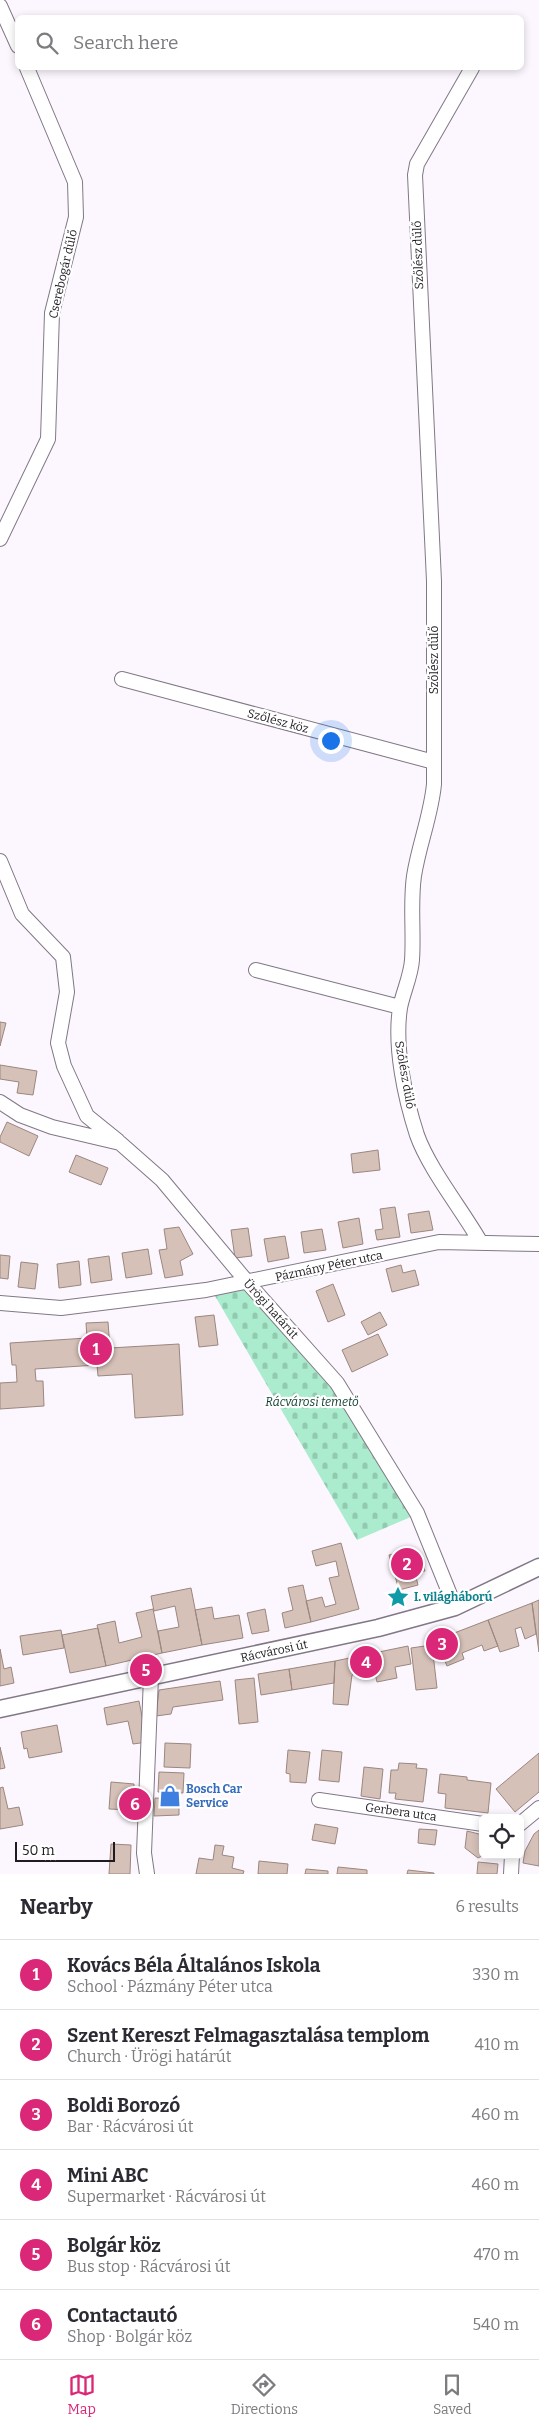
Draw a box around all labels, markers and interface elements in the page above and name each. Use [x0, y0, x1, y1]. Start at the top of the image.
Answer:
search box [15, 15, 524, 70]
icon: search [33, 29, 61, 57]
text: Search here [73, 31, 178, 54]
street label: Szőlész dűlő [410, 220, 426, 290]
street label: Cserebogár dűlő [46, 228, 80, 320]
street label: Szőlész dűlő [427, 626, 441, 694]
street label: Szőlész köz [246, 706, 310, 736]
your location [318, 728, 344, 754]
street label: Szőlész dűlő [392, 1040, 418, 1110]
street label: Pázmány Péter utca [274, 1248, 384, 1284]
street label: Ürögi határút [241, 1276, 303, 1342]
pin: 1 [80, 1330, 112, 1368]
park label: Rácvárosi temető [265, 1395, 359, 1409]
pin: 2 [391, 1545, 423, 1583]
place icon: I. világháború [385, 1584, 411, 1610]
place label: I. világháború [414, 1590, 493, 1604]
pin: 3 [426, 1625, 458, 1663]
street label: Rácvárosi út [239, 1637, 309, 1665]
pin: 4 [350, 1643, 382, 1681]
pin: 5 [130, 1651, 162, 1689]
place label: Bosch Car Service [186, 1782, 242, 1810]
shop icon: Bosch Car Service [157, 1783, 183, 1809]
pin: 6 [119, 1785, 151, 1823]
street label: Gerbera utca [364, 1800, 438, 1824]
map controls [479, 1814, 524, 1859]
button: locate [479, 1814, 524, 1859]
scale bar [15, 1839, 115, 1862]
text: 50 m [22, 1842, 55, 1859]
text: Nearby [20, 1894, 93, 1920]
text: 6 results [456, 1897, 519, 1916]
text: Kovács Béla Általános Iskola [67, 1954, 320, 1977]
text: 1 [33, 1965, 39, 1984]
text: 330 m [472, 1965, 519, 1984]
text: School · Pázmány Péter utca [67, 1977, 273, 1996]
text: Szent Kereszt Felmagasztalása templom [67, 2024, 429, 2047]
text: 2 [31, 2035, 41, 2054]
text: 410 m [474, 2035, 519, 2054]
text: Church · Ürögi határút [67, 2047, 231, 2066]
text: Boldi Borozó [67, 2094, 180, 2117]
text: 3 [31, 2105, 41, 2124]
text: 460 m [472, 2105, 519, 2124]
text: Bar · Rácvárosi út [67, 2117, 194, 2136]
text: Mini ABC [67, 2164, 149, 2187]
text: 4 [31, 2175, 41, 2194]
text: 460 m [472, 2175, 519, 2194]
text: Supermarket · Rácvárosi út [67, 2187, 266, 2206]
text: Bolgár köz [67, 2234, 161, 2257]
text: 5 [32, 2245, 40, 2264]
text: 470 m [473, 2245, 519, 2264]
text: Bus stop · Rácvárosi út [67, 2257, 231, 2276]
text: Contactautó [67, 2304, 178, 2327]
text: 6 [31, 2315, 41, 2334]
text: 540 m [472, 2315, 519, 2334]
text: Shop · Bolgár köz [67, 2327, 192, 2346]
tab: Map [67, 2371, 96, 2418]
tab: Directions [231, 2371, 298, 2418]
tab: Saved [433, 2371, 472, 2418]

